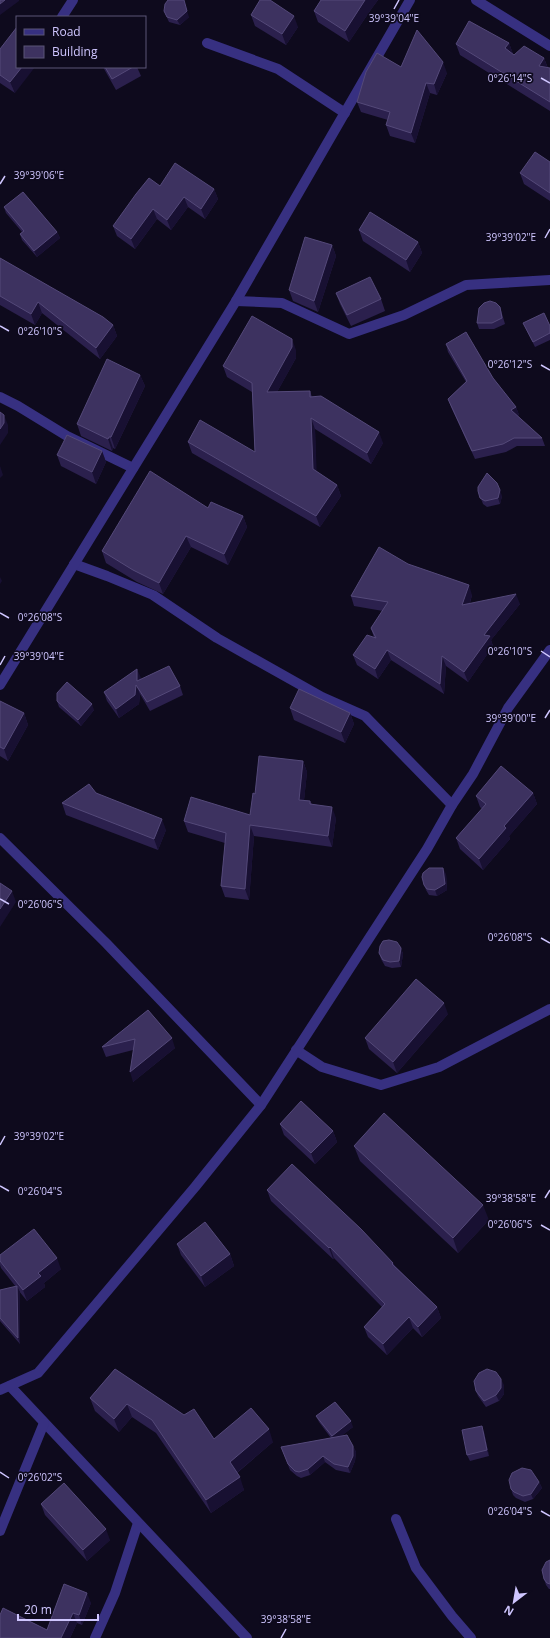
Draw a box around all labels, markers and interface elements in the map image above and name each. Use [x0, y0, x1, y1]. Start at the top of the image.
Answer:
text: 39°39'04"E [369, 11, 419, 25]
legend [16, 16, 146, 68]
text: Road [52, 23, 81, 40]
text: Building [52, 43, 98, 60]
text: 0°26'14"S [488, 71, 532, 85]
text: 39°39'06"E [14, 168, 64, 182]
text: 39°39'02"E [486, 230, 536, 244]
text: 0°26'10"S [18, 324, 62, 338]
text: 0°26'12"S [488, 357, 532, 371]
text: 0°26'08"S [18, 610, 62, 624]
text: 0°26'10"S [488, 644, 532, 658]
text: 39°39'04"E [14, 649, 64, 663]
text: 39°39'00"E [486, 711, 536, 725]
text: 0°26'06"S [18, 897, 62, 911]
text: 0°26'08"S [488, 930, 532, 944]
text: 39°39'02"E [14, 1129, 64, 1143]
text: 0°26'04"S [18, 1184, 62, 1198]
text: 39°38'58"E [486, 1191, 536, 1205]
text: 0°26'06"S [488, 1217, 532, 1231]
text: 0°26'02"S [18, 1470, 62, 1484]
text: 0°26'04"S [488, 1504, 532, 1518]
north arrow [494, 1582, 534, 1622]
scale bar [18, 1596, 98, 1622]
text: 20 m [24, 1601, 52, 1618]
text: N [501, 1602, 516, 1620]
text: 39°38'58"E [261, 1612, 311, 1626]

